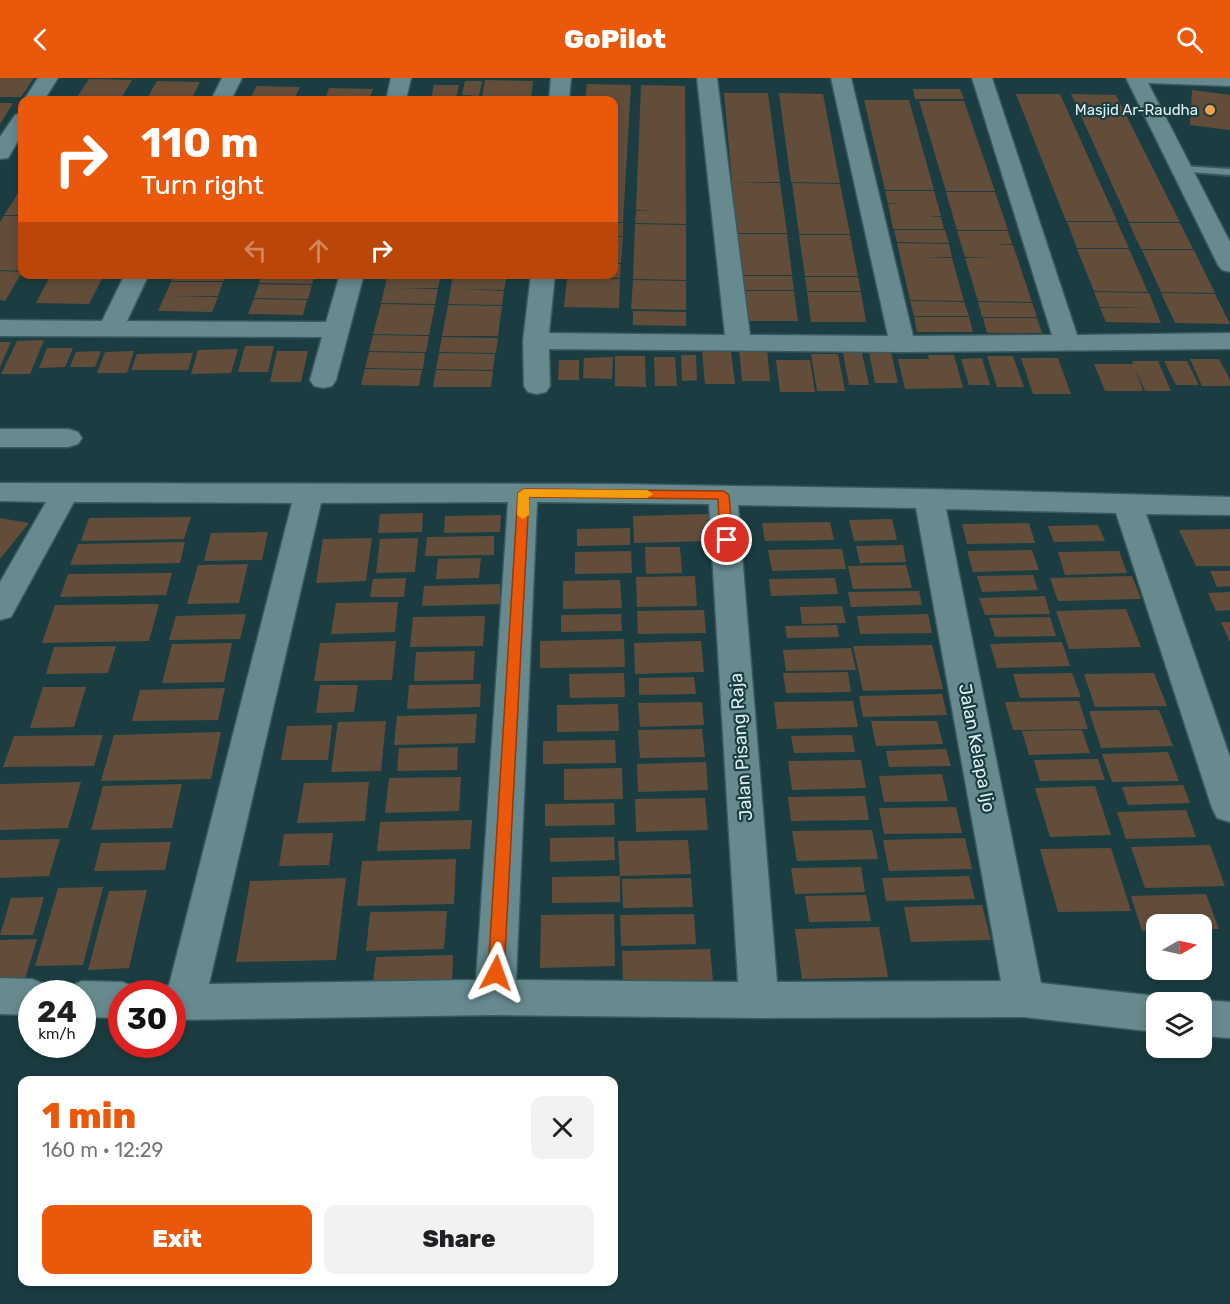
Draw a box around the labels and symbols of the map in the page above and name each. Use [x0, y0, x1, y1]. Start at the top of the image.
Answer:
place label: Masjid Ar-Raudha [1075, 101, 1198, 119]
marker: Masjid Ar-Raudha [1203, 103, 1217, 117]
pin [701, 514, 752, 565]
street label: Jalan Pisang Raja [725, 672, 757, 822]
street label: Jalan Kelapa Ijo [954, 682, 1000, 814]
north arrow [1146, 914, 1212, 980]
position arrow [464, 941, 528, 1005]
speed limit sign: 30 [108, 980, 186, 1058]

